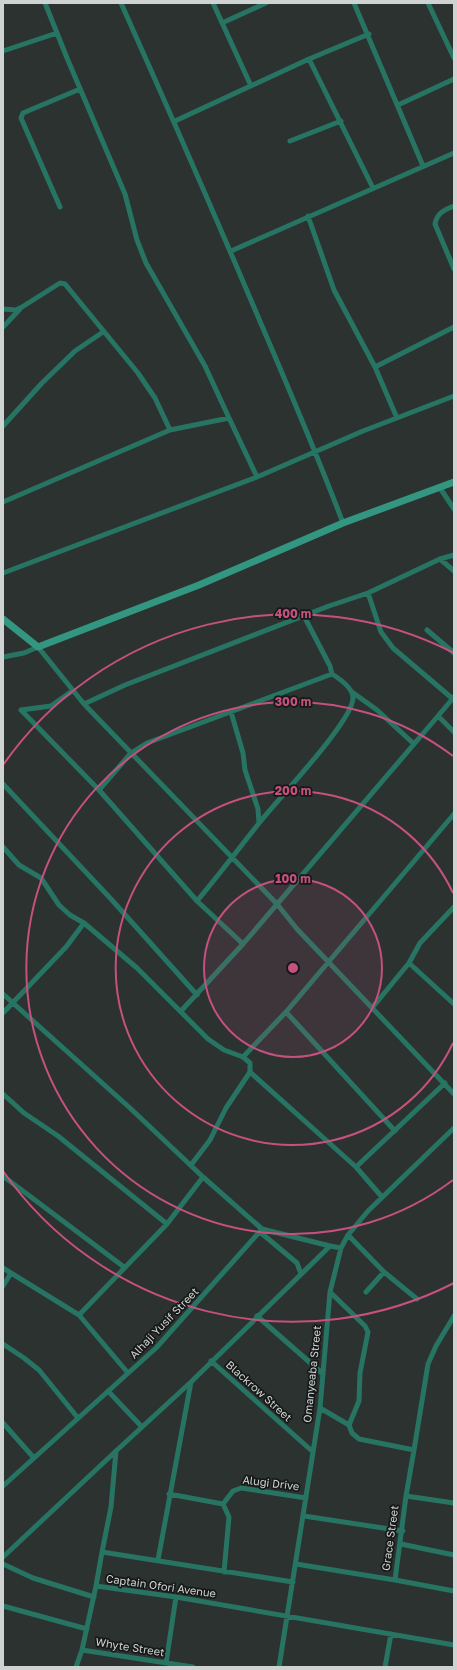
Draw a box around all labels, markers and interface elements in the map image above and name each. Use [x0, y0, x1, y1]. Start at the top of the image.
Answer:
text: 400 m [275, 606, 311, 621]
text: 300 m [275, 694, 311, 709]
text: 200 m [275, 783, 311, 798]
text: 100 m [275, 871, 311, 886]
centre of rings [286, 961, 300, 975]
street label: Alhaji Yusif Street [127, 1285, 201, 1361]
street label: Omanyeaba Street [300, 1325, 323, 1423]
street label: Blackrow Street [224, 1358, 295, 1424]
street label: Alugi Drive [242, 1473, 300, 1492]
street label: Grace Street [378, 1504, 401, 1571]
street label: Captain Ofori Avenue [105, 1571, 217, 1600]
street label: Whyte Street [95, 1635, 166, 1658]

